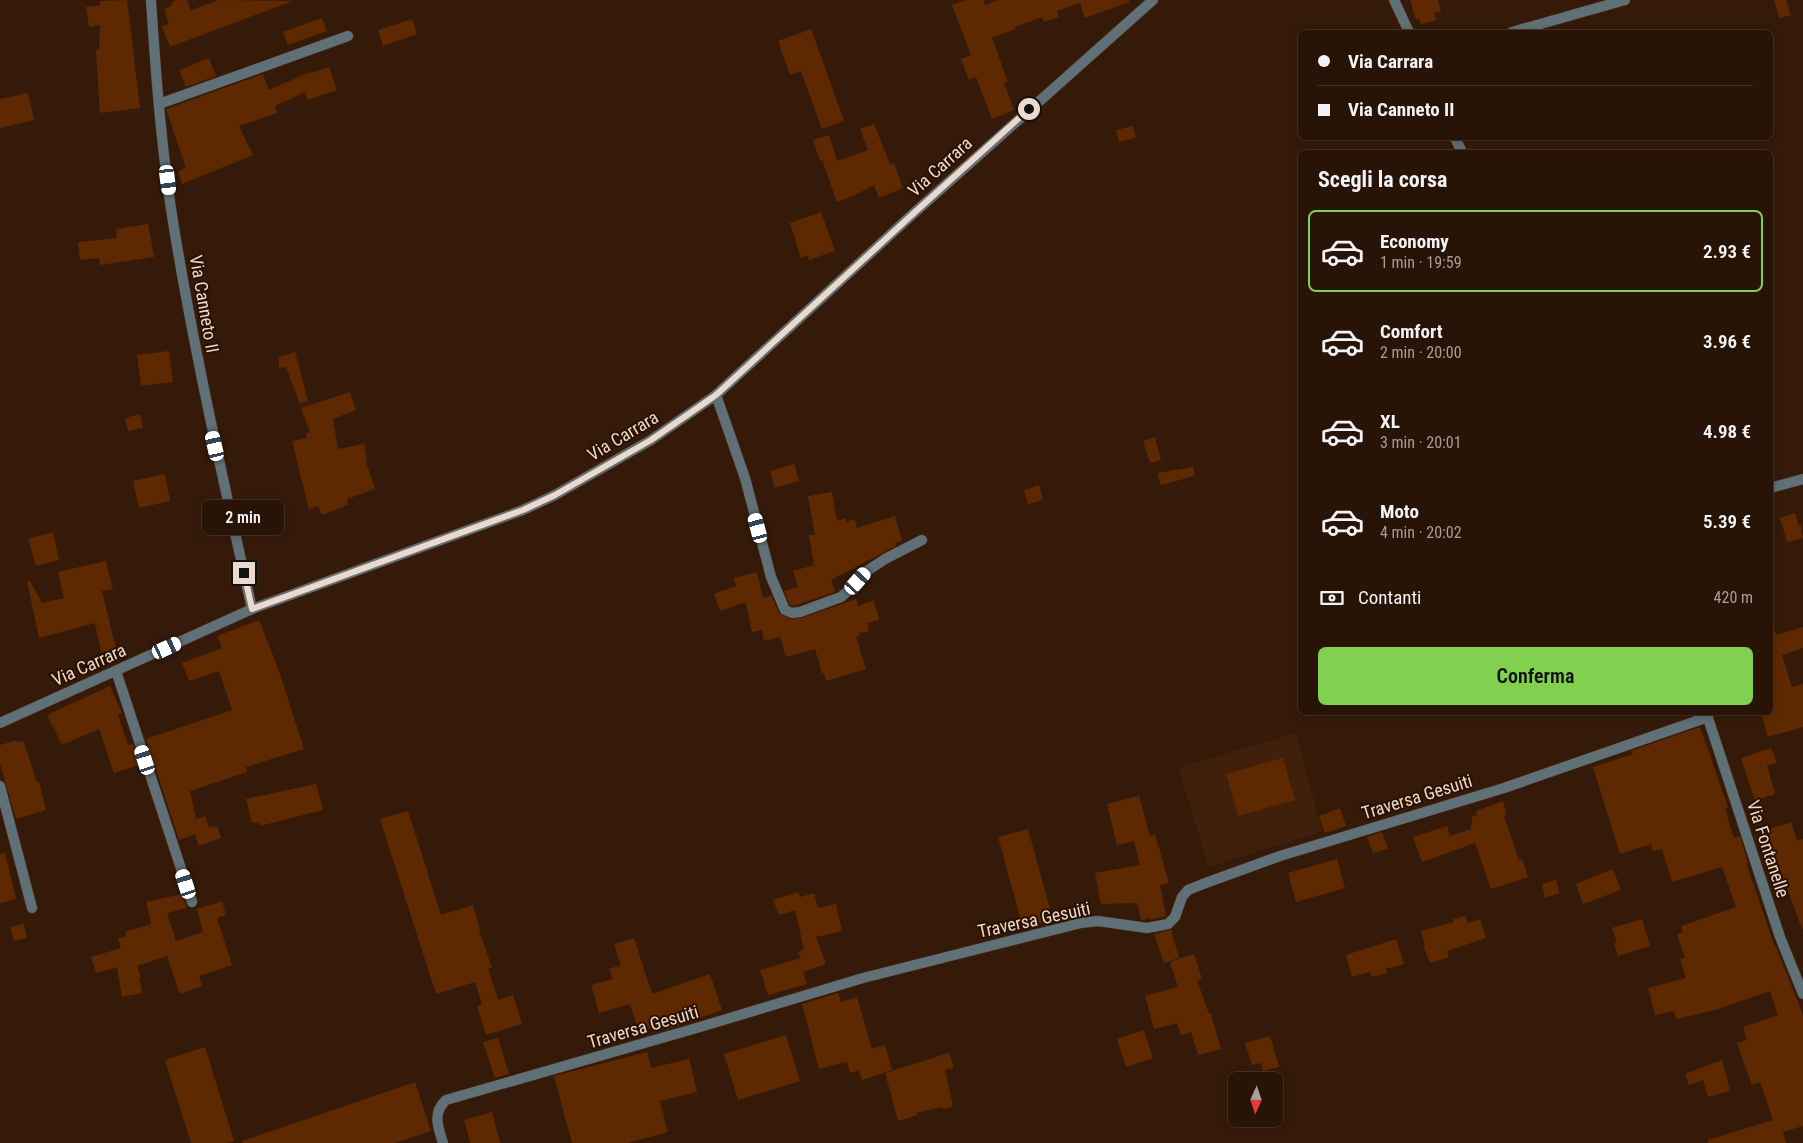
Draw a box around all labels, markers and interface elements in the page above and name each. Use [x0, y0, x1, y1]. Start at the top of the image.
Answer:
text: Via Carrara [1348, 50, 1433, 73]
route start [1018, 98, 1040, 120]
text: Via Canneto II [1348, 98, 1454, 121]
street label: Via Carrara [903, 132, 976, 201]
car [158, 164, 177, 196]
text: Scegli la corsa [1318, 167, 1447, 192]
icon: car [1320, 229, 1365, 274]
text: Economy [1380, 230, 1449, 253]
text: 2.93 € [1703, 240, 1751, 263]
street label: Via Canneto II [186, 253, 223, 354]
text: 1 min · 19:59 [1380, 253, 1462, 272]
icon: car [1320, 319, 1365, 364]
text: Comfort [1380, 320, 1443, 343]
text: 3.96 € [1703, 330, 1751, 353]
text: 2 min · 20:00 [1380, 343, 1462, 362]
street label: Via Carrara [584, 406, 662, 465]
icon: car [1320, 409, 1365, 454]
text: XL [1380, 410, 1400, 433]
text: 4.98 € [1703, 420, 1751, 443]
car [204, 430, 225, 462]
text: 3 min · 20:01 [1380, 433, 1462, 452]
icon: car [1320, 499, 1365, 544]
callout: 2 min [203, 500, 285, 536]
text: Moto [1380, 500, 1419, 523]
text: 2 min [225, 508, 261, 527]
text: 5.39 € [1703, 510, 1751, 533]
car [746, 512, 769, 544]
text: 4 min · 20:02 [1380, 523, 1462, 542]
route end [233, 562, 255, 584]
car [842, 565, 873, 597]
icon: cash [1318, 584, 1346, 612]
text: Contanti [1358, 586, 1421, 609]
text: 420 m [1714, 588, 1753, 607]
car [150, 635, 183, 661]
street label: Via Carrara [49, 639, 129, 690]
button: Conferma [1318, 647, 1753, 705]
car [133, 743, 156, 777]
street label: Traversa Gesuiti [1359, 770, 1475, 823]
street label: Via Fontanelle [1743, 798, 1794, 900]
car [174, 867, 197, 901]
street label: Traversa Gesuiti [976, 897, 1092, 942]
street label: Traversa Gesuiti [585, 1001, 701, 1052]
north arrow [1228, 1072, 1282, 1128]
map controls [1228, 1072, 1283, 1127]

